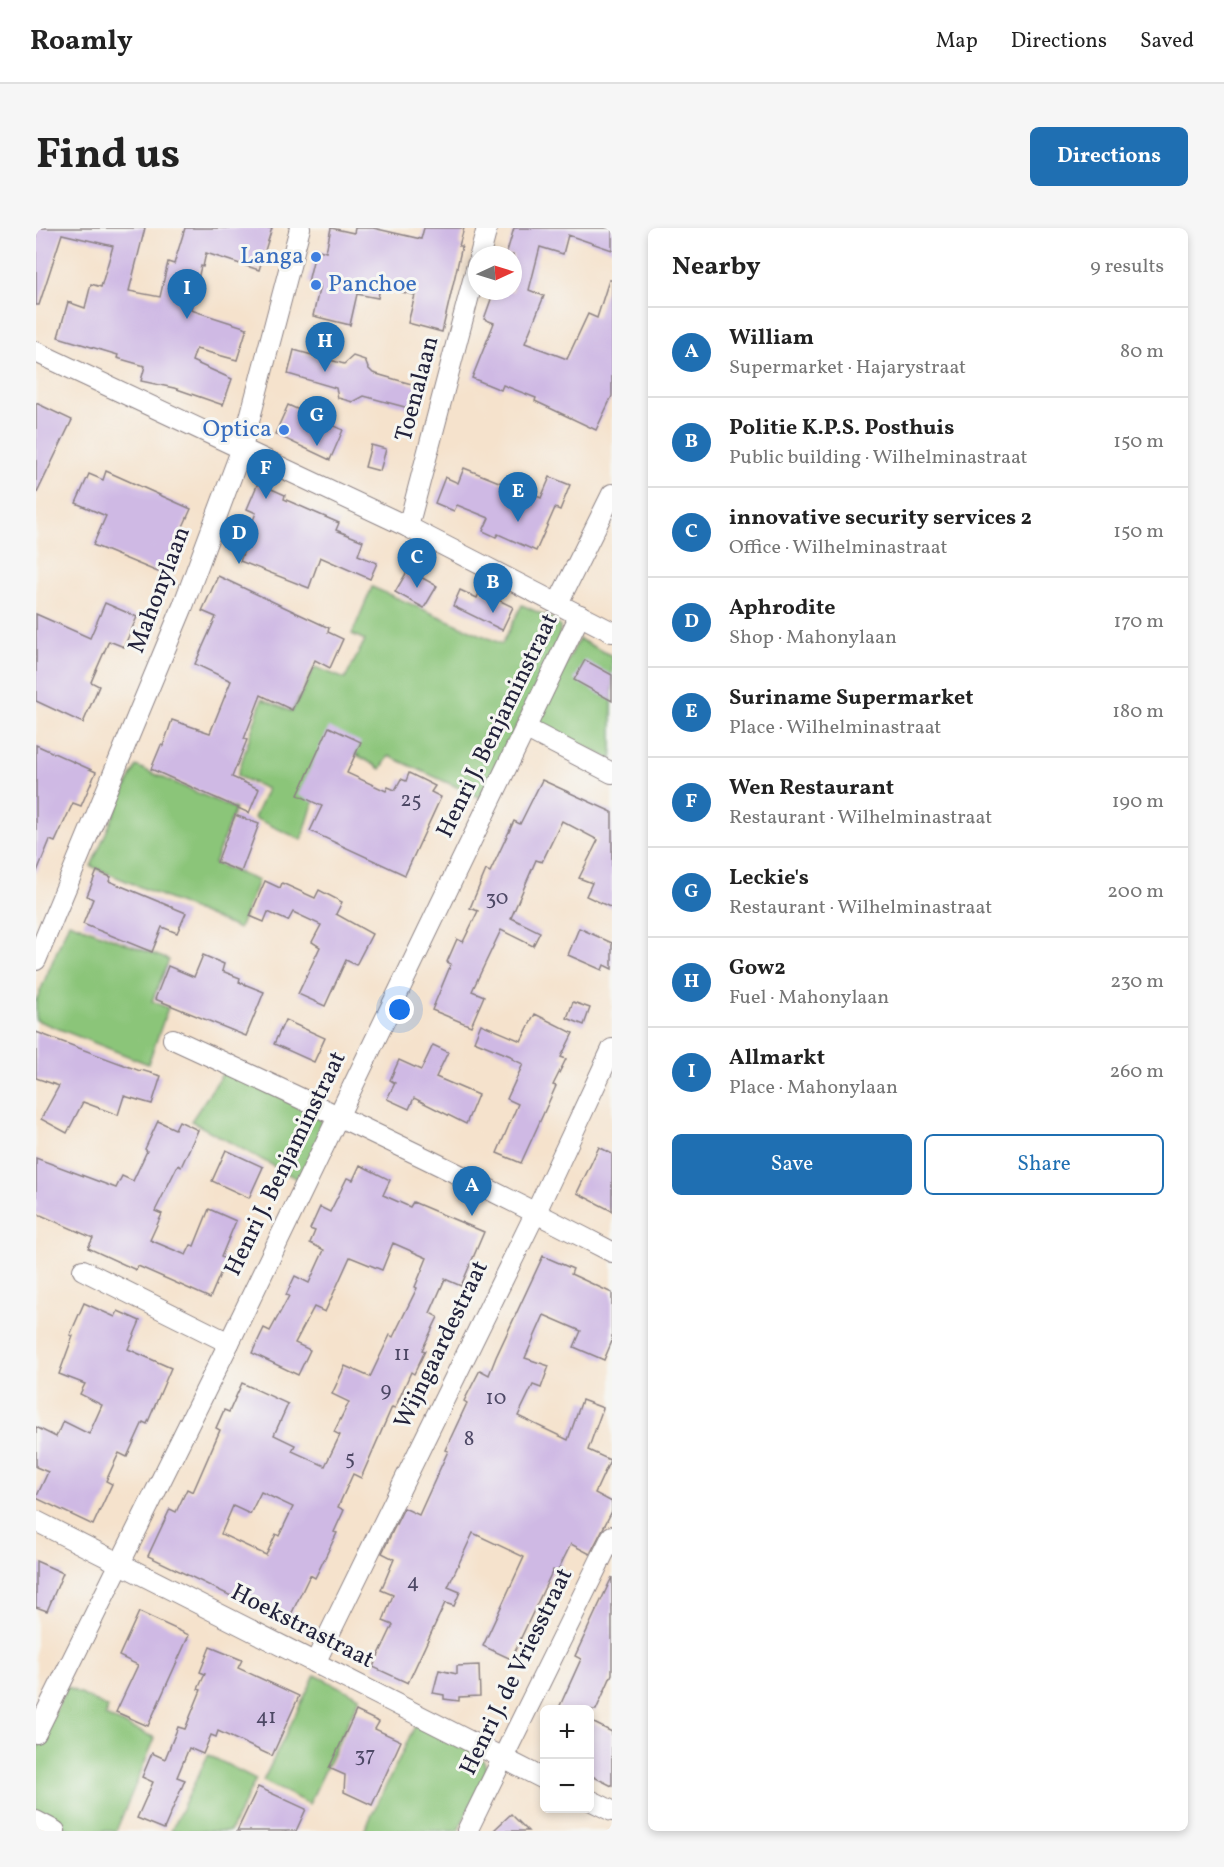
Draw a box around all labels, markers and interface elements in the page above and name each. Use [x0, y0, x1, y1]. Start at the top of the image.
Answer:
text: Roamly [30, 22, 133, 61]
text: Map [936, 27, 978, 56]
text: Directions [1011, 27, 1107, 56]
text: Saved [1140, 27, 1194, 56]
text: Find us [36, 127, 180, 186]
button: Directions [1030, 127, 1188, 186]
place label: Langa [240, 240, 304, 274]
north arrow [468, 246, 522, 300]
text: Nearby [672, 249, 761, 285]
marker: Langa [309, 250, 323, 264]
text: 9 results [1090, 253, 1164, 281]
place label: Panchoe [328, 268, 417, 302]
pin: I [168, 270, 206, 319]
marker: Panchoe [309, 278, 323, 292]
pin: H [306, 322, 344, 372]
text: William [729, 323, 814, 354]
street label: Toenalaan [388, 332, 448, 446]
text: A [684, 338, 699, 366]
text: 80 m [1120, 338, 1164, 366]
text: Supermarket · Hajarystraat [729, 354, 966, 382]
pin: G [298, 396, 336, 446]
place label: Optica [202, 413, 272, 447]
text: Politie K.P.S. Posthuis [729, 413, 954, 444]
marker: Optica [277, 423, 291, 437]
text: B [685, 428, 698, 456]
text: 150 m [1113, 428, 1164, 456]
text: Public building · Wilhelminastraat [729, 444, 1028, 472]
pin: F [246, 450, 286, 499]
pin: E [498, 472, 538, 522]
text: innovative security services 2 [729, 503, 1032, 534]
pin: D [220, 514, 258, 564]
text: C [685, 518, 698, 546]
text: 150 m [1113, 518, 1164, 546]
street label: Mahonylaan [120, 522, 200, 658]
text: Office · Wilhelminastraat [729, 534, 947, 562]
pin: C [398, 538, 436, 588]
pin: B [474, 564, 512, 613]
text: Aphrodite [729, 593, 836, 624]
street label: Henri J. Benjaminstraat [429, 608, 567, 844]
text: D [684, 608, 699, 636]
text: 170 m [1114, 608, 1164, 636]
text: Shop · Mahonylaan [729, 624, 897, 652]
text: Suriname Supermarket [729, 683, 974, 714]
text: E [685, 698, 698, 726]
text: 180 m [1112, 698, 1164, 726]
text: Place · Wilhelminastraat [729, 714, 941, 742]
text: Wen Restaurant [729, 773, 894, 804]
house number: 25 [400, 786, 422, 815]
text: F [686, 788, 697, 816]
text: 190 m [1112, 788, 1164, 816]
text: Restaurant · Wilhelminastraat [729, 804, 992, 832]
text: Leckie's [729, 863, 809, 894]
text: G [684, 878, 699, 906]
text: 200 m [1107, 878, 1164, 906]
house number: 30 [486, 884, 508, 913]
text: Restaurant · Wilhelminastraat [729, 894, 992, 922]
text: Gow2 [729, 953, 786, 984]
text: H [684, 968, 699, 996]
text: 230 m [1110, 968, 1164, 996]
text: Fuel · Mahonylaan [729, 984, 889, 1012]
your location [385, 995, 414, 1024]
text: Allmarkt [729, 1043, 825, 1074]
street label: Henri J. Benjaminstraat [217, 1046, 355, 1282]
text: I [688, 1058, 695, 1086]
text: 260 m [1109, 1058, 1164, 1086]
text: Place · Mahonylaan [729, 1074, 898, 1102]
button: Save [672, 1134, 912, 1195]
button: Share [924, 1134, 1164, 1195]
pin: A [452, 1166, 492, 1216]
street label: Wijngaardestraat [387, 1255, 497, 1435]
house number: 11 [394, 1340, 410, 1369]
house number: 9 [381, 1376, 392, 1405]
house number: 10 [486, 1384, 506, 1413]
house number: 8 [464, 1425, 474, 1454]
house number: 5 [345, 1444, 355, 1473]
street label: Henri J. de Vriesstraat [452, 1563, 582, 1781]
house number: 4 [407, 1568, 419, 1597]
street label: Hoekstrastraat [224, 1576, 380, 1678]
house number: 41 [256, 1703, 276, 1732]
map controls [540, 1705, 594, 1813]
button: + [540, 1705, 594, 1759]
house number: 37 [355, 1741, 375, 1770]
button: − [540, 1759, 594, 1813]

